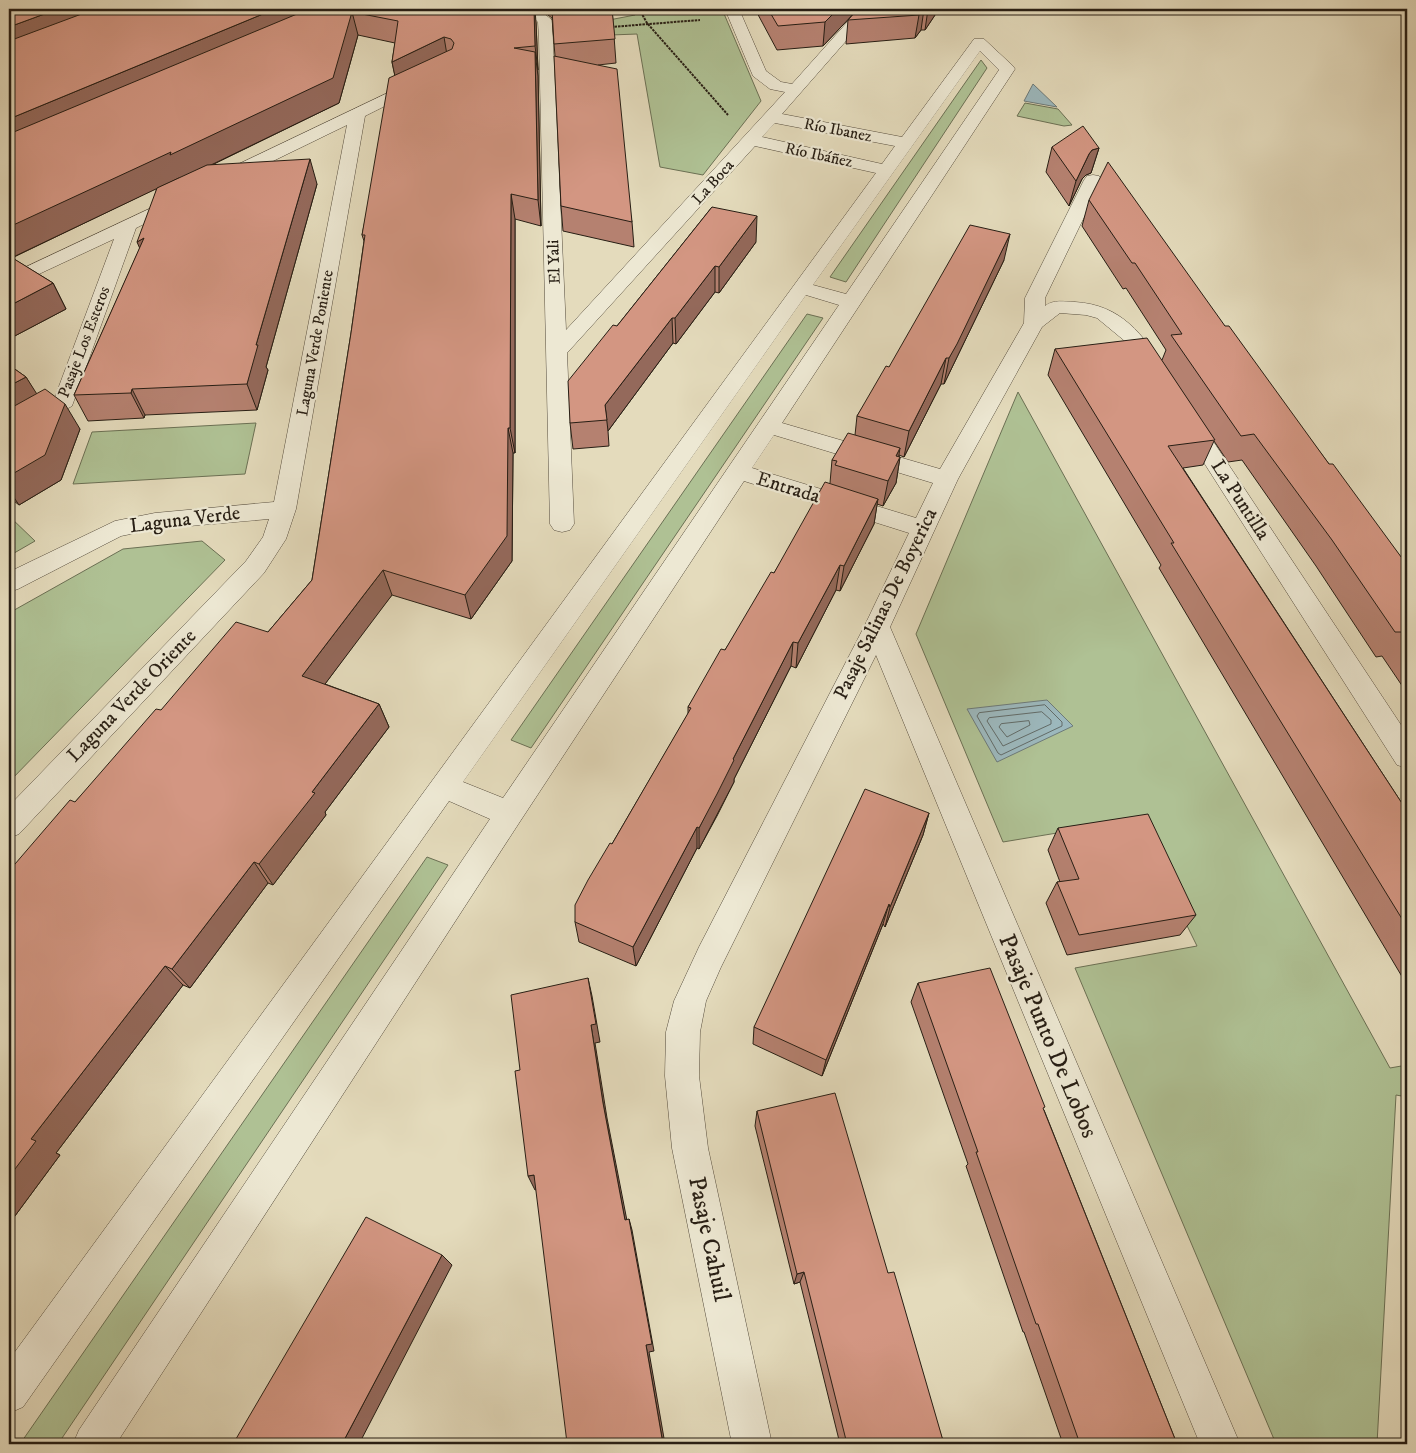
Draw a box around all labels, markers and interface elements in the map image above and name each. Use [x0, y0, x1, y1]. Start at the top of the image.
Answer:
street label: Río Ibanez [802, 114, 874, 146]
street label: Río Ibáñez [783, 138, 855, 172]
street label: La Boca [688, 155, 738, 209]
street label: El Yali [543, 239, 565, 285]
street label: Laguna Verde Poniente [292, 268, 338, 418]
street label: Pasaje Los Esteros [54, 283, 114, 401]
street label: La Puntilla [1205, 455, 1276, 545]
street label: Entrada [753, 466, 823, 510]
street label: Laguna Verde [128, 501, 242, 539]
street label: Pasaje Salinas De Boyerica [829, 504, 943, 704]
street label: Laguna Verde Oriente [62, 624, 202, 768]
street label: Pasaje Punto De Lobos [992, 930, 1104, 1142]
street label: Pasaje Cahuil [681, 1174, 737, 1305]

